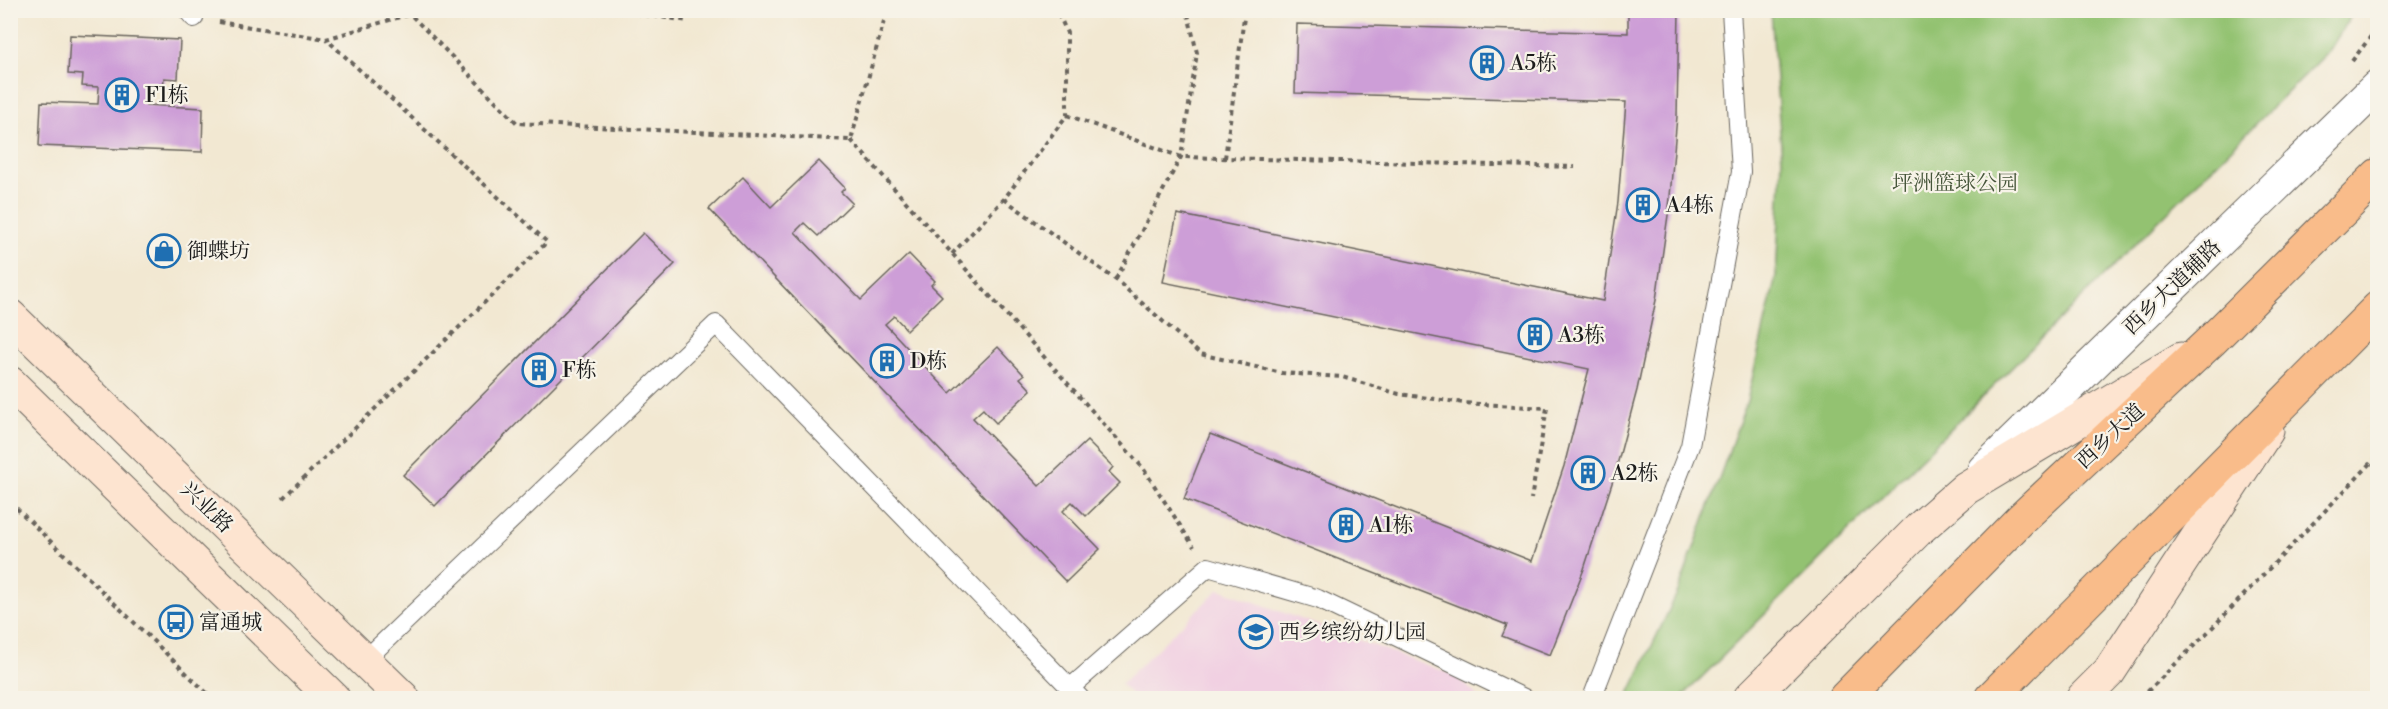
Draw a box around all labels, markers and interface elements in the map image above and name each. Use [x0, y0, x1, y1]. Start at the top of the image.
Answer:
building icon: A5栋 [1469, 45, 1505, 81]
place label: A5栋 [1509, 51, 1557, 77]
building icon: F1栋 [104, 77, 140, 113]
place label: F1栋 [145, 83, 189, 109]
park label: 坪洲篮球公园 [1892, 171, 2018, 197]
building icon: A4栋 [1625, 187, 1661, 223]
place label: A4栋 [1665, 193, 1714, 219]
shop icon: 御蝶坊 [146, 233, 182, 269]
street label: 西乡大道辅路 [2118, 235, 2227, 341]
place label: 御蝶坊 [187, 239, 250, 265]
building icon: A3栋 [1517, 317, 1553, 353]
place label: A3栋 [1557, 323, 1605, 349]
building icon: D栋 [869, 343, 905, 379]
place label: D栋 [910, 349, 947, 375]
building icon: F栋 [521, 352, 557, 388]
place label: F栋 [562, 358, 597, 384]
street label: 西乡大道 [2071, 399, 2150, 475]
building icon: A2栋 [1570, 455, 1606, 491]
place label: A2栋 [1610, 461, 1658, 487]
street label: 兴业路 [175, 476, 238, 539]
building icon: A1栋 [1328, 507, 1364, 543]
place label: A1栋 [1368, 513, 1413, 539]
bus stop icon: 富通城 [158, 604, 194, 640]
place label: 富通城 [199, 610, 262, 636]
school or university icon: 西乡缤纷幼儿园 [1238, 614, 1274, 650]
place label: 西乡缤纷幼儿园 [1279, 620, 1426, 646]

